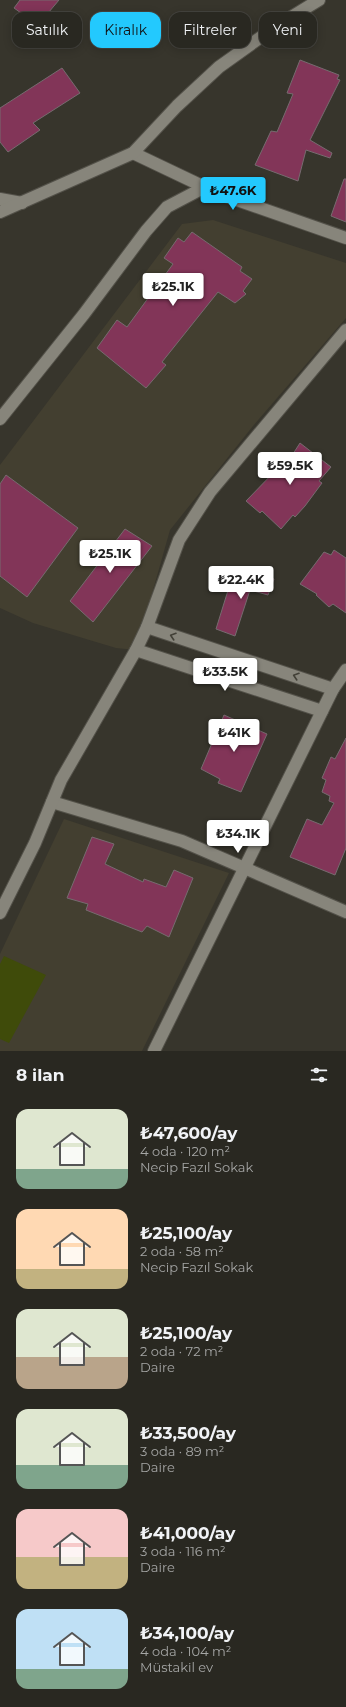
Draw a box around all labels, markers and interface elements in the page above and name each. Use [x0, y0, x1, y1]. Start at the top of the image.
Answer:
chip: Satılık [12, 12, 82, 48]
chip: Kiralık [90, 12, 161, 48]
chip: Filtreler [169, 12, 251, 48]
chip: Yeni [259, 12, 317, 48]
pin: ₺47.6K [200, 177, 266, 211]
text: ₺47.6K [210, 182, 256, 198]
pin: ₺25.1K [140, 273, 206, 307]
text: ₺25.1K [152, 278, 194, 294]
pin: ₺59.5K [257, 452, 323, 486]
text: ₺59.5K [267, 457, 313, 473]
pin: ₺25.1K [77, 540, 143, 574]
text: ₺25.1K [89, 545, 131, 561]
pin: ₺22.4K [208, 566, 274, 600]
text: ₺22.4K [218, 571, 264, 587]
one-way arrow [169, 632, 176, 640]
pin: ₺33.5K [192, 658, 258, 692]
text: ₺33.5K [202, 663, 248, 679]
one-way arrow [293, 672, 300, 681]
pin: ₺41K [210, 719, 258, 753]
text: ₺41K [217, 724, 251, 740]
pin: ₺34.1K [205, 820, 271, 854]
text: ₺34.1K [216, 825, 260, 841]
icon: filters [308, 1064, 330, 1086]
text: 8 ilan [16, 1065, 65, 1085]
text: ₺47,600/ay [140, 1123, 237, 1143]
icon: home [48, 1125, 96, 1173]
text: 4 oda · 120 m² [140, 1143, 230, 1159]
text: Necip Fazıl Sokak [140, 1159, 253, 1175]
text: ₺25,100/ay [140, 1223, 232, 1243]
icon: home [48, 1225, 96, 1273]
text: 2 oda · 58 m² [140, 1243, 224, 1259]
text: Necip Fazıl Sokak [140, 1259, 253, 1275]
text: ₺25,100/ay [140, 1323, 232, 1343]
icon: home [48, 1325, 96, 1373]
text: 2 oda · 72 m² [140, 1343, 223, 1359]
text: Daire [140, 1359, 175, 1375]
text: ₺33,500/ay [140, 1423, 236, 1443]
icon: home [48, 1425, 96, 1473]
text: 3 oda · 89 m² [140, 1443, 224, 1459]
text: Daire [140, 1459, 175, 1475]
text: ₺41,000/ay [140, 1523, 235, 1543]
icon: home [48, 1525, 96, 1573]
text: 3 oda · 116 m² [140, 1543, 226, 1559]
text: Daire [140, 1559, 175, 1575]
text: ₺34,100/ay [140, 1623, 234, 1643]
icon: home [48, 1625, 96, 1673]
text: 4 oda · 104 m² [140, 1643, 231, 1659]
text: Müstakil ev [140, 1659, 213, 1675]

